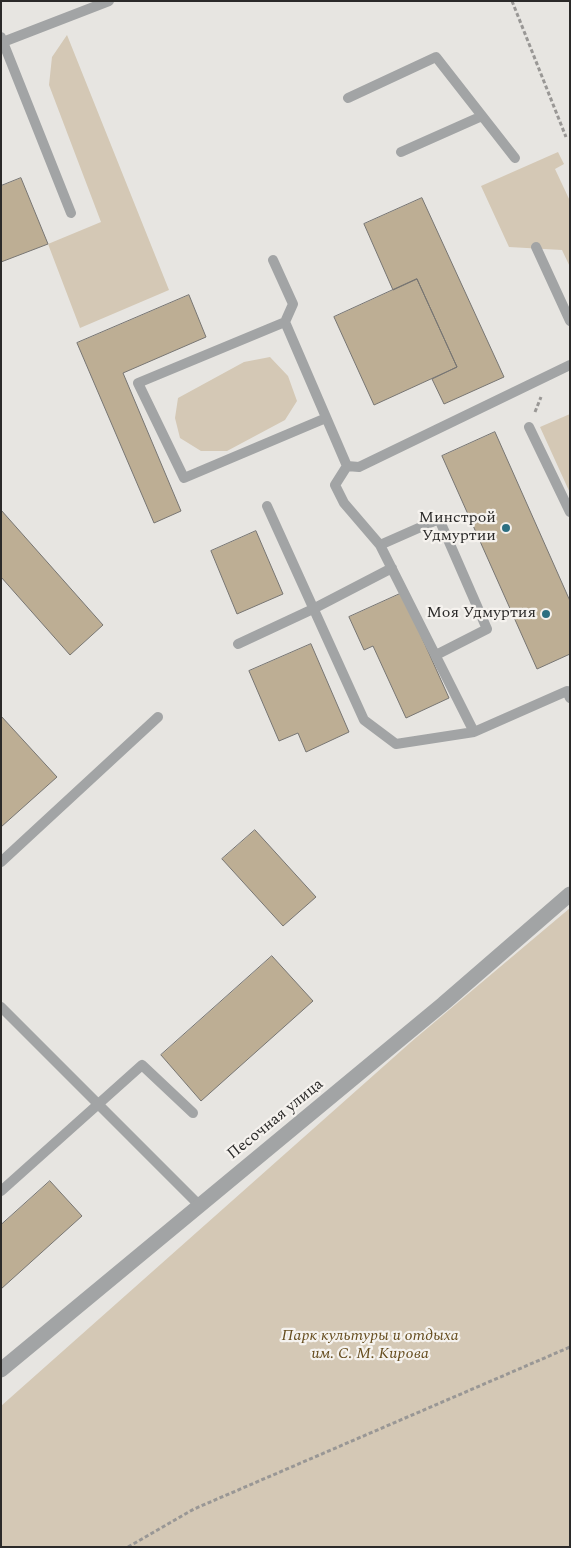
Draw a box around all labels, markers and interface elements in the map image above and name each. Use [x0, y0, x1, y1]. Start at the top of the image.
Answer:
place label: Минстрой Удмуртии [419, 509, 496, 547]
marker: Минстрой Удмуртии [500, 522, 512, 534]
place label: Моя Удмуртия [426, 604, 536, 624]
marker: Моя Удмуртия [540, 608, 552, 620]
street label: Песочная улица [224, 1075, 328, 1165]
park label: Парк культуры и отдыха им. С. М. Кирова [281, 1327, 459, 1365]

